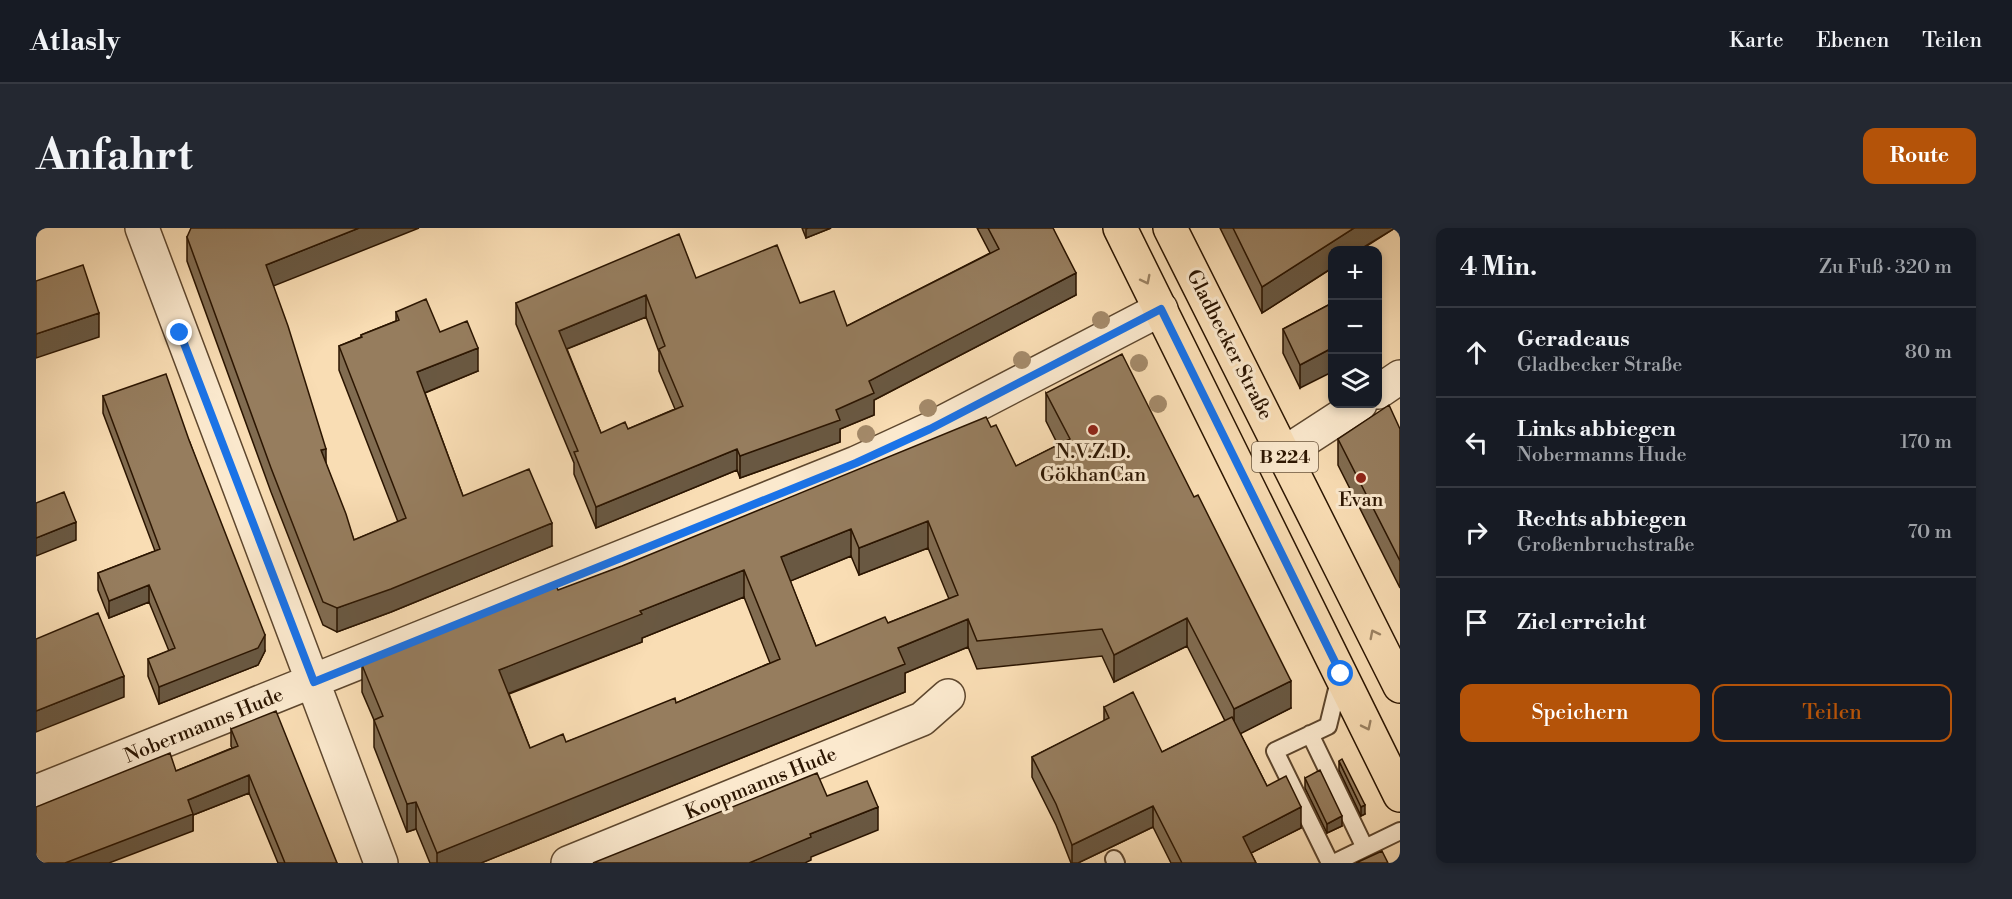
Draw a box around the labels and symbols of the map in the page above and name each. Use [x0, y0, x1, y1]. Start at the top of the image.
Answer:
street label: Gladbecker Straße [1180, 266, 1278, 424]
one-way arrow [1139, 274, 1151, 285]
route end [166, 319, 192, 345]
marker: N.V.Z.D. GökhanCan [1086, 423, 1100, 437]
place label: N.V.Z.D. GökhanCan [1040, 440, 1146, 488]
road number: B 224 [1252, 442, 1318, 472]
marker: Evan [1354, 471, 1368, 485]
place label: Evan [1338, 488, 1384, 513]
one-way arrow [1369, 629, 1381, 640]
route start [1327, 660, 1353, 686]
street label: Nobermanns Hude [121, 683, 287, 769]
one-way arrow [1359, 720, 1371, 731]
street label: Koopmanns Hude [681, 742, 841, 826]

